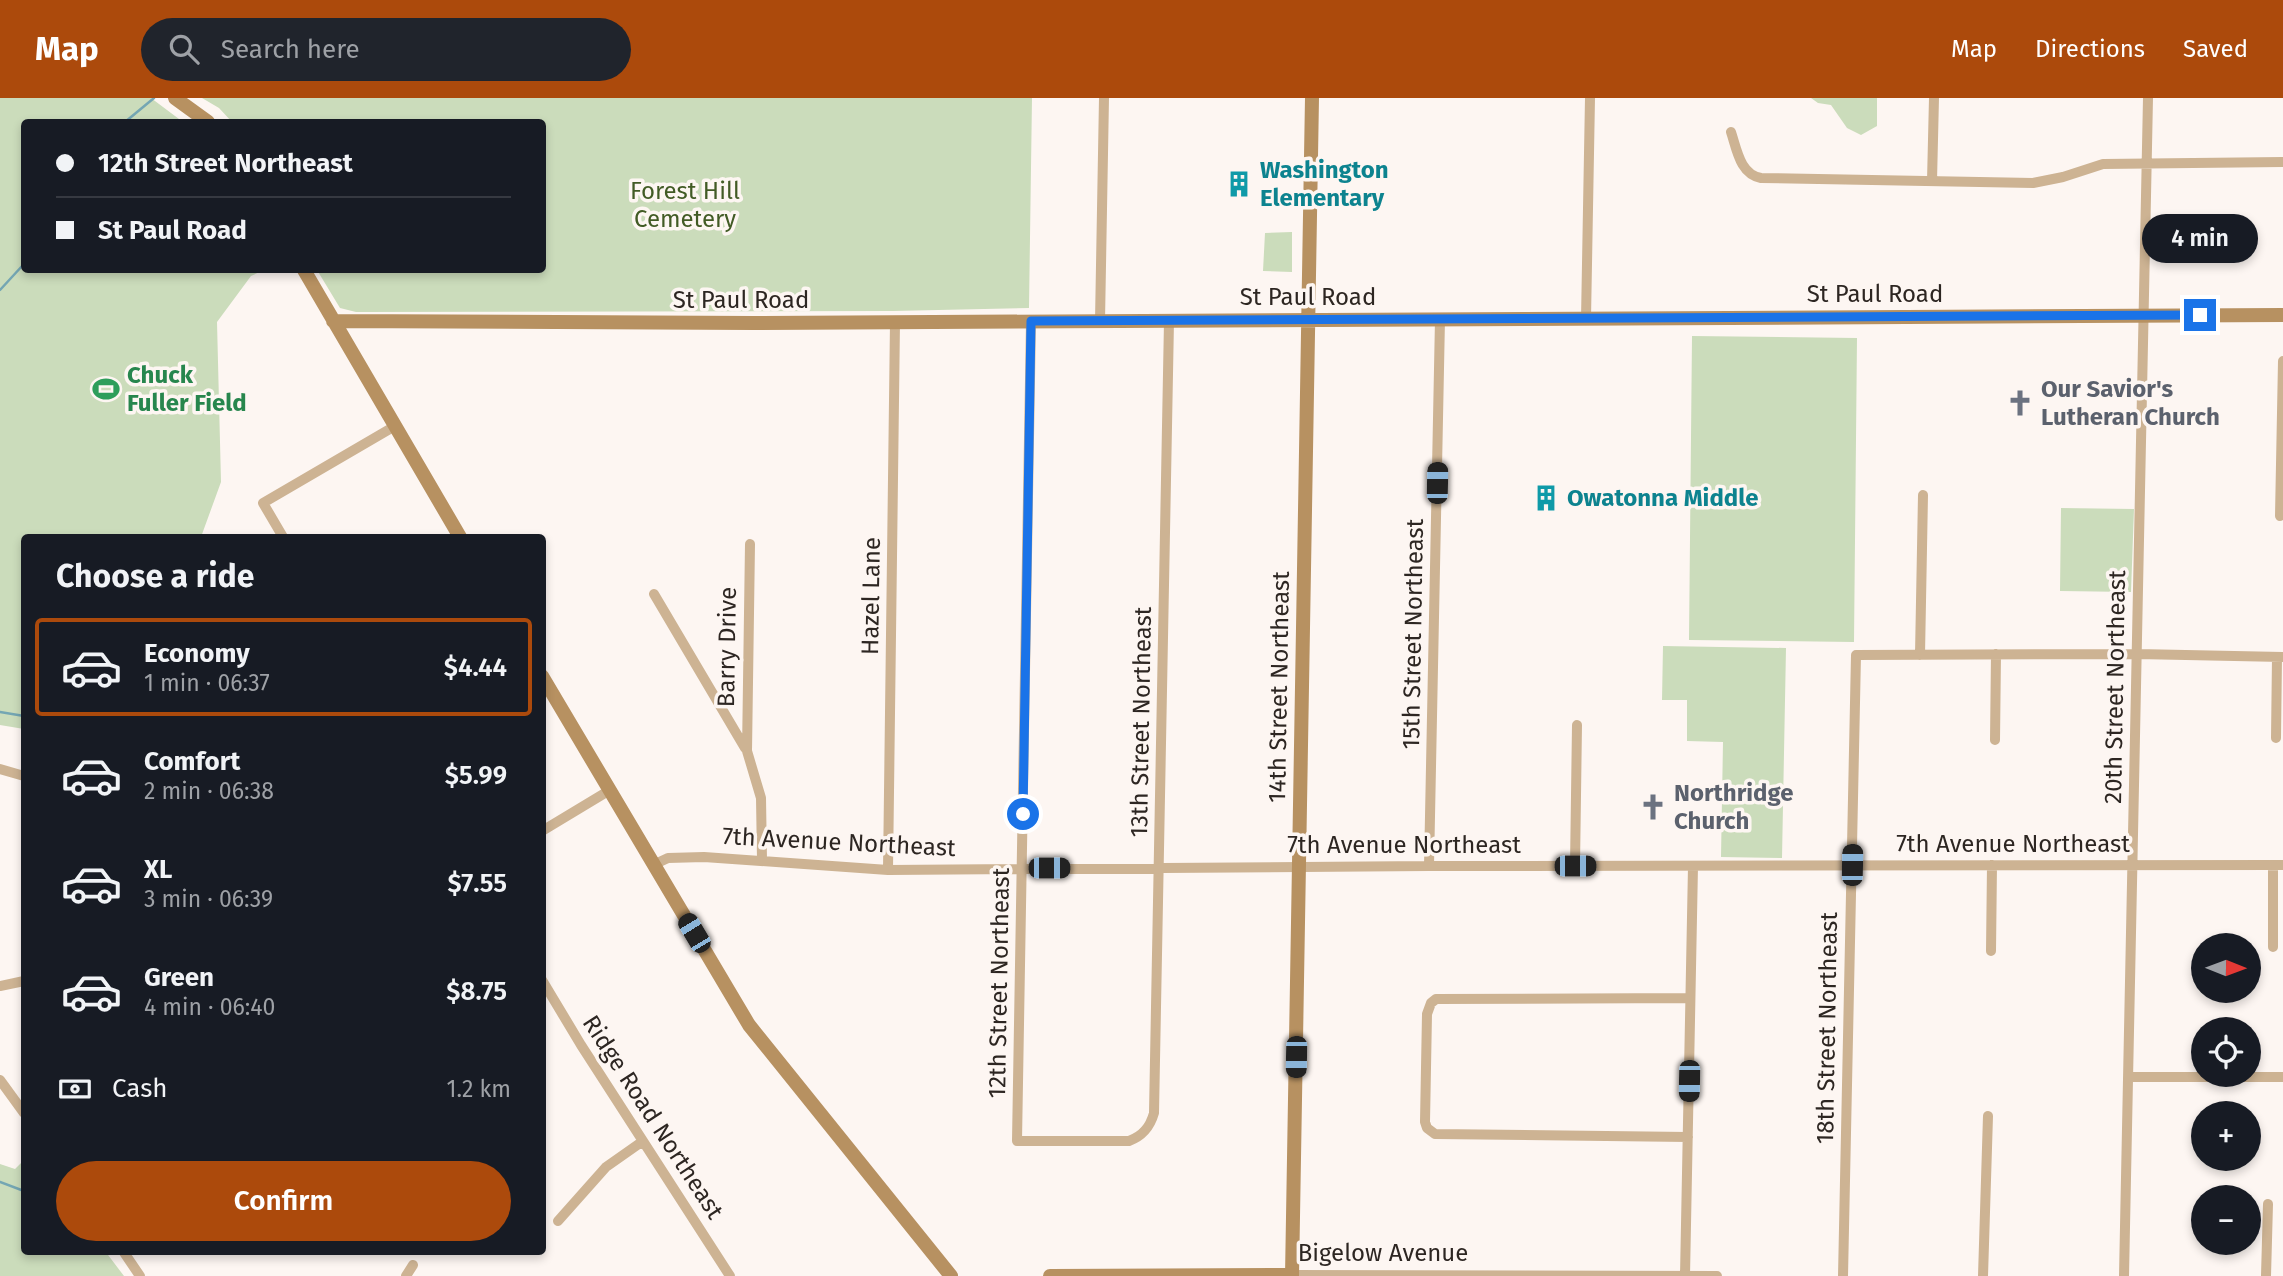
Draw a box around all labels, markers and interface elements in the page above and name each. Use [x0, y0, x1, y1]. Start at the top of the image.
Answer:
search box [141, 18, 631, 81]
text: Map [35, 29, 99, 69]
icon: search [165, 30, 203, 68]
text: Search here [221, 34, 360, 65]
text: Map [1951, 35, 1997, 63]
text: Directions [2035, 35, 2145, 63]
text: Saved [2183, 35, 2248, 63]
text: 12th Street Northeast [98, 148, 353, 179]
place label: Washington Elementary [1260, 156, 1389, 212]
building icon: Washington Elementary [1224, 169, 1254, 199]
park label: Forest Hill Cemetery [630, 177, 740, 233]
callout: 4 min [2142, 214, 2258, 262]
text: St Paul Road [98, 215, 247, 246]
text: 4 min [2171, 224, 2229, 252]
street label: St Paul Road [1807, 280, 1943, 308]
street label: St Paul Road [1240, 283, 1376, 311]
street label: St Paul Road [673, 286, 809, 314]
route end [2184, 299, 2216, 331]
place label: Chuck Fuller Field [127, 361, 247, 417]
sports icon: Chuck Fuller Field [91, 374, 121, 404]
place label: Our Savior's Lutheran Church [2041, 375, 2220, 431]
church icon: Our Savior's Lutheran Church [2005, 388, 2035, 418]
car [1427, 462, 1448, 504]
building icon: Owatonna Middle [1531, 483, 1561, 513]
place label: Owatonna Middle [1567, 484, 1758, 512]
street label: 15th Street Northeast [1397, 518, 1429, 750]
street label: Hazel Lane [856, 537, 886, 655]
text: Choose a ride [56, 557, 254, 595]
street label: 20th Street Northeast [2099, 570, 2131, 804]
street label: 14th Street Northeast [1263, 571, 1295, 803]
street label: Barry Drive [712, 586, 742, 708]
street label: 13th Street Northeast [1125, 606, 1157, 838]
icon: car [60, 636, 123, 699]
text: Economy [144, 638, 250, 669]
text: $4.44 [444, 652, 507, 683]
text: 1 min · 06:37 [144, 669, 270, 697]
icon: car [60, 744, 123, 807]
text: Comfort [144, 746, 240, 777]
text: $5.99 [445, 760, 507, 791]
text: 2 min · 06:38 [144, 777, 274, 805]
place label: Northridge Church [1674, 779, 1793, 835]
church icon: Northridge Church [1638, 792, 1668, 822]
route start [1007, 798, 1039, 830]
street label: 7th Avenue Northeast [722, 822, 957, 862]
street label: 7th Avenue Northeast [1896, 830, 2130, 858]
street label: 7th Avenue Northeast [1287, 831, 1521, 859]
car [1842, 844, 1863, 886]
icon: car [60, 852, 123, 915]
text: XL [144, 854, 172, 885]
car [1555, 856, 1597, 877]
car [1029, 858, 1071, 879]
street label: 12th Street Northeast [983, 867, 1015, 1099]
text: $7.55 [448, 868, 507, 899]
text: 3 min · 06:39 [144, 885, 273, 913]
car [675, 910, 714, 956]
street label: 18th Street Northeast [1811, 911, 1843, 1144]
north arrow [2191, 933, 2261, 1003]
map controls [2191, 933, 2261, 1255]
icon: car [60, 960, 123, 1023]
text: Green [144, 962, 214, 993]
text: $8.75 [446, 976, 507, 1007]
text: 4 min · 06:40 [144, 993, 275, 1021]
street label: Ridge Road Northeast [577, 1010, 729, 1224]
button: locate [2191, 1017, 2261, 1087]
car [1286, 1036, 1307, 1078]
car [1679, 1060, 1700, 1102]
icon: cash [56, 1070, 94, 1108]
text: Cash [112, 1073, 168, 1104]
text: 1.2 km [447, 1075, 511, 1103]
button: + [2191, 1101, 2261, 1171]
button: Confirm [56, 1161, 511, 1241]
button: − [2191, 1185, 2261, 1255]
street label: Bigelow Avenue [1298, 1239, 1468, 1267]

